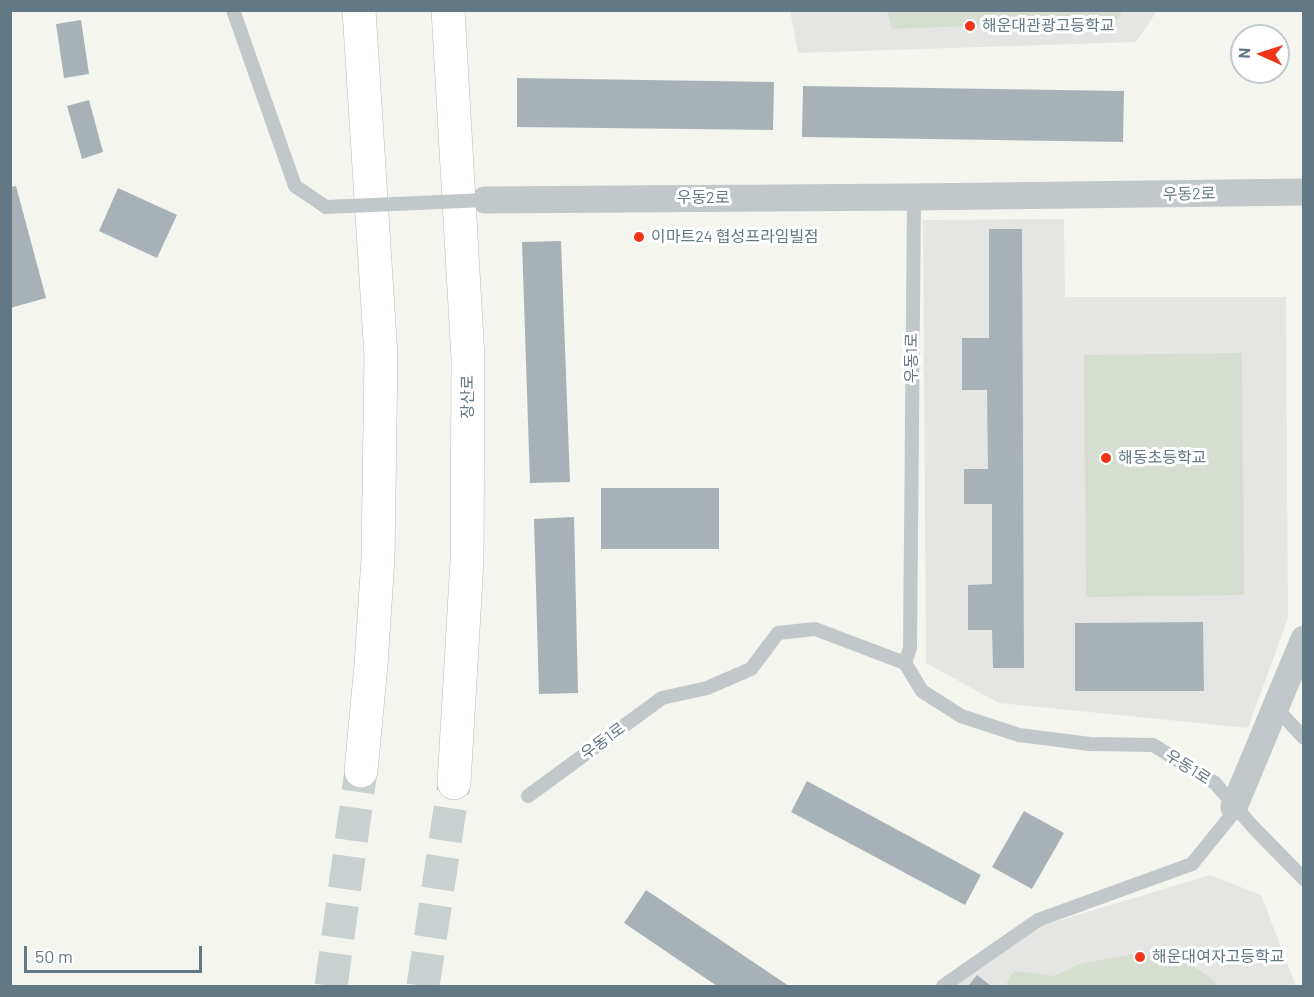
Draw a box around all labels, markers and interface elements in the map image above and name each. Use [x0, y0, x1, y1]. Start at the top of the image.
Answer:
place label: 해운대관광고등학교 [982, 16, 1114, 36]
marker: 해운대관광고등학교 [963, 19, 977, 33]
north arrow [1230, 24, 1290, 84]
text: N [1234, 47, 1253, 59]
street label: 우동2로 [1162, 184, 1216, 204]
street label: 우동2로 [677, 188, 729, 208]
place label: 이마트24 협성프라임빌점 [651, 227, 819, 247]
marker: 이마트24 협성프라임빌점 [632, 230, 646, 244]
street label: 우동1로 [902, 333, 922, 383]
street label: 장산로 [458, 375, 478, 419]
place label: 해동초등학교 [1118, 448, 1206, 468]
marker: 해동초등학교 [1099, 451, 1113, 465]
street label: 우동1로 [577, 719, 629, 763]
street label: 우동1로 [1162, 746, 1214, 788]
scale bar [27, 934, 206, 972]
text: 50 m [35, 945, 73, 967]
place label: 해운대여자고등학교 [1152, 947, 1284, 967]
marker: 해운대여자고등학교 [1133, 950, 1147, 964]

